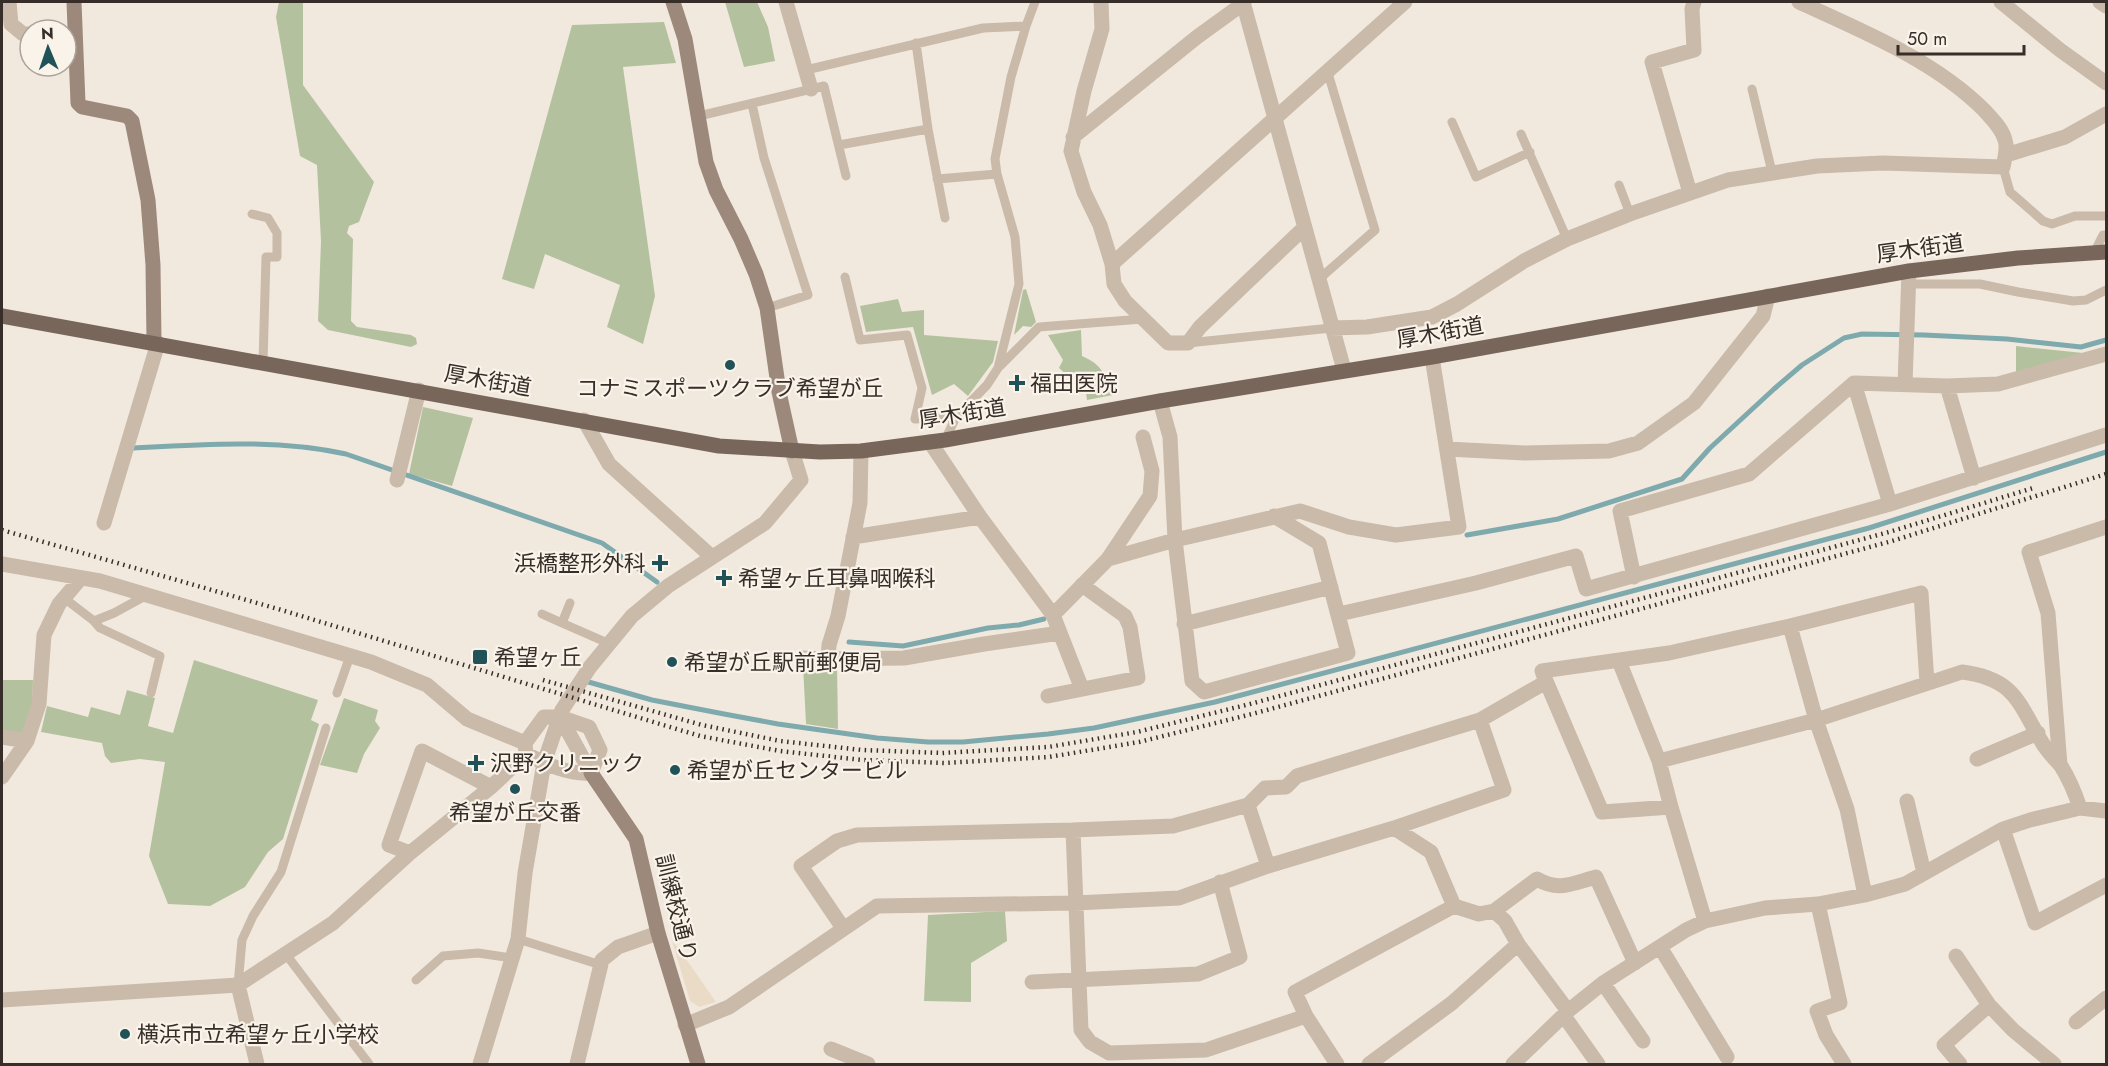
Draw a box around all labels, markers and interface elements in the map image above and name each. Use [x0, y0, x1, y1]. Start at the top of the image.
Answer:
north arrow [18, 18, 78, 78]
scale bar [1898, 18, 2024, 56]
text: N [41, 22, 54, 45]
text: 50 m [1907, 26, 1947, 52]
street label: 厚木街道 [1874, 226, 1966, 270]
street label: 厚木街道 [1394, 309, 1486, 355]
street label: 厚木街道 [442, 357, 534, 403]
marker: コナミスポーツクラブ希望が丘 [723, 358, 737, 372]
place label: 福田医院 [1030, 367, 1118, 399]
place label: コナミスポーツクラブ希望が丘 [576, 372, 884, 404]
marker: 福田医院 [1008, 374, 1026, 392]
street label: 厚木街道 [916, 390, 1008, 436]
place label: 浜橋整形外科 [514, 547, 646, 579]
marker: 浜橋整形外科 [651, 554, 669, 572]
place label: 希望ヶ丘耳鼻咽喉科 [738, 562, 936, 594]
marker: 希望ヶ丘耳鼻咽喉科 [715, 569, 733, 587]
place label: 希望ヶ丘 [494, 641, 582, 673]
place label: 希望が丘駅前郵便局 [684, 646, 882, 678]
marker: 希望ヶ丘 [471, 648, 489, 666]
marker: 希望が丘駅前郵便局 [665, 655, 679, 669]
place label: 沢野クリニック [490, 747, 644, 779]
marker: 沢野クリニック [467, 754, 485, 772]
place label: 希望が丘センタービル [687, 754, 907, 786]
marker: 希望が丘センタービル [668, 763, 682, 777]
marker: 希望が丘交番 [508, 782, 522, 796]
place label: 希望が丘交番 [449, 796, 581, 828]
street label: 訓練校通り [648, 851, 706, 965]
place label: 横浜市立希望ヶ丘小学校 [137, 1018, 379, 1050]
marker: 横浜市立希望ヶ丘小学校 [118, 1027, 132, 1041]

